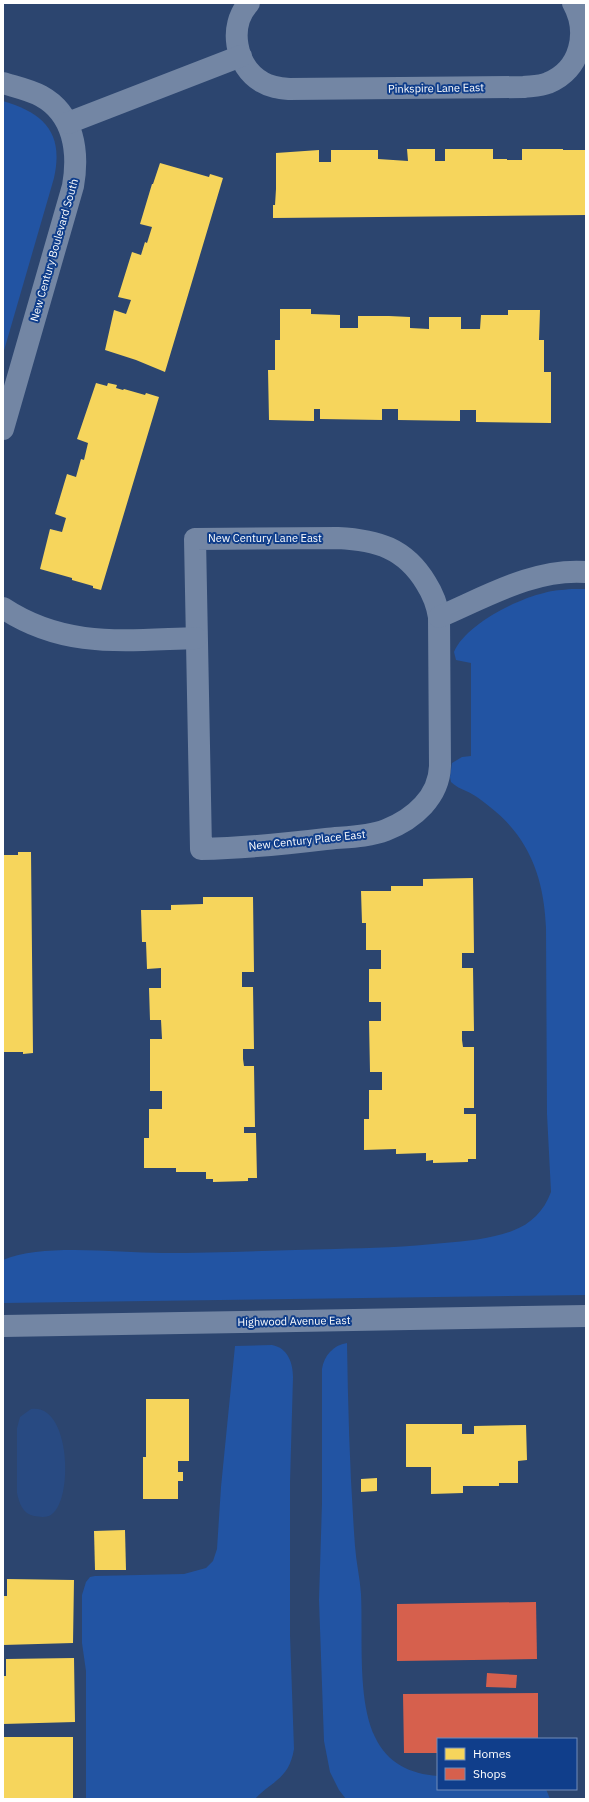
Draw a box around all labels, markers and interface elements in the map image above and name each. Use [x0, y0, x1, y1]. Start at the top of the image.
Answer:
street label: Pinkspire Lane East [388, 80, 484, 96]
street label: New Century Boulevard South [27, 177, 81, 323]
street label: New Century Lane East [208, 531, 322, 545]
street label: New Century Place East [248, 827, 366, 853]
street label: Highwood Avenue East [237, 1313, 351, 1329]
legend [437, 1738, 577, 1790]
text: Homes [473, 1746, 511, 1761]
text: Shops [473, 1766, 506, 1781]

